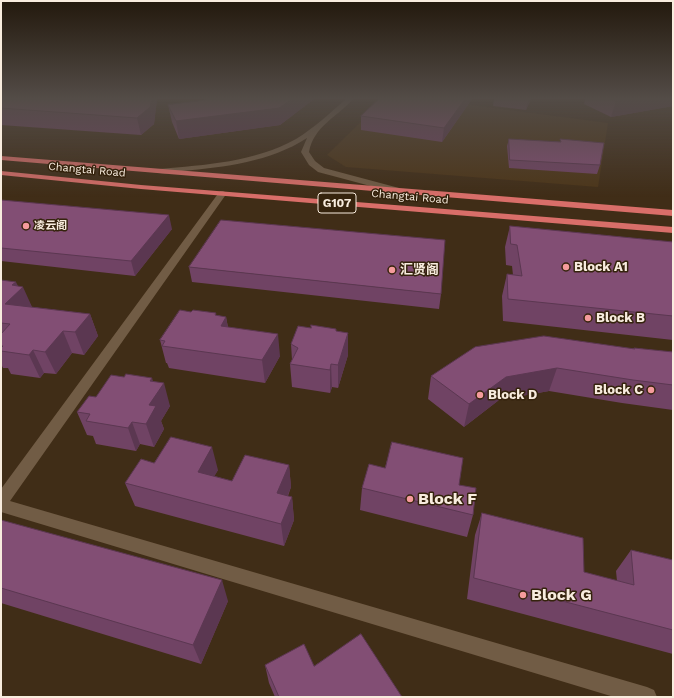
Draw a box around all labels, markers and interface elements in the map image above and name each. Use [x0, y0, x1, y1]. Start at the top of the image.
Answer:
street label: Changtai Road [48, 160, 126, 180]
street label: Changtai Road [371, 187, 449, 207]
road number: G107 [318, 193, 356, 213]
place label: 凌云阁 [34, 219, 67, 233]
marker: 凌云阁 [21, 221, 31, 231]
place label: Block A1 [574, 259, 628, 275]
place label: 汇贤阁 [400, 262, 439, 278]
marker: Block A1 [561, 262, 571, 272]
marker: 汇贤阁 [387, 265, 397, 275]
place label: Block B [596, 310, 645, 326]
marker: Block B [583, 313, 593, 323]
place label: Block C [594, 382, 643, 398]
marker: Block C [646, 385, 656, 395]
place label: Block D [488, 387, 537, 403]
marker: Block D [475, 390, 485, 400]
place label: Block F [418, 489, 477, 509]
marker: Block F [405, 494, 415, 504]
place label: Block G [531, 585, 592, 605]
marker: Block G [518, 590, 528, 600]

